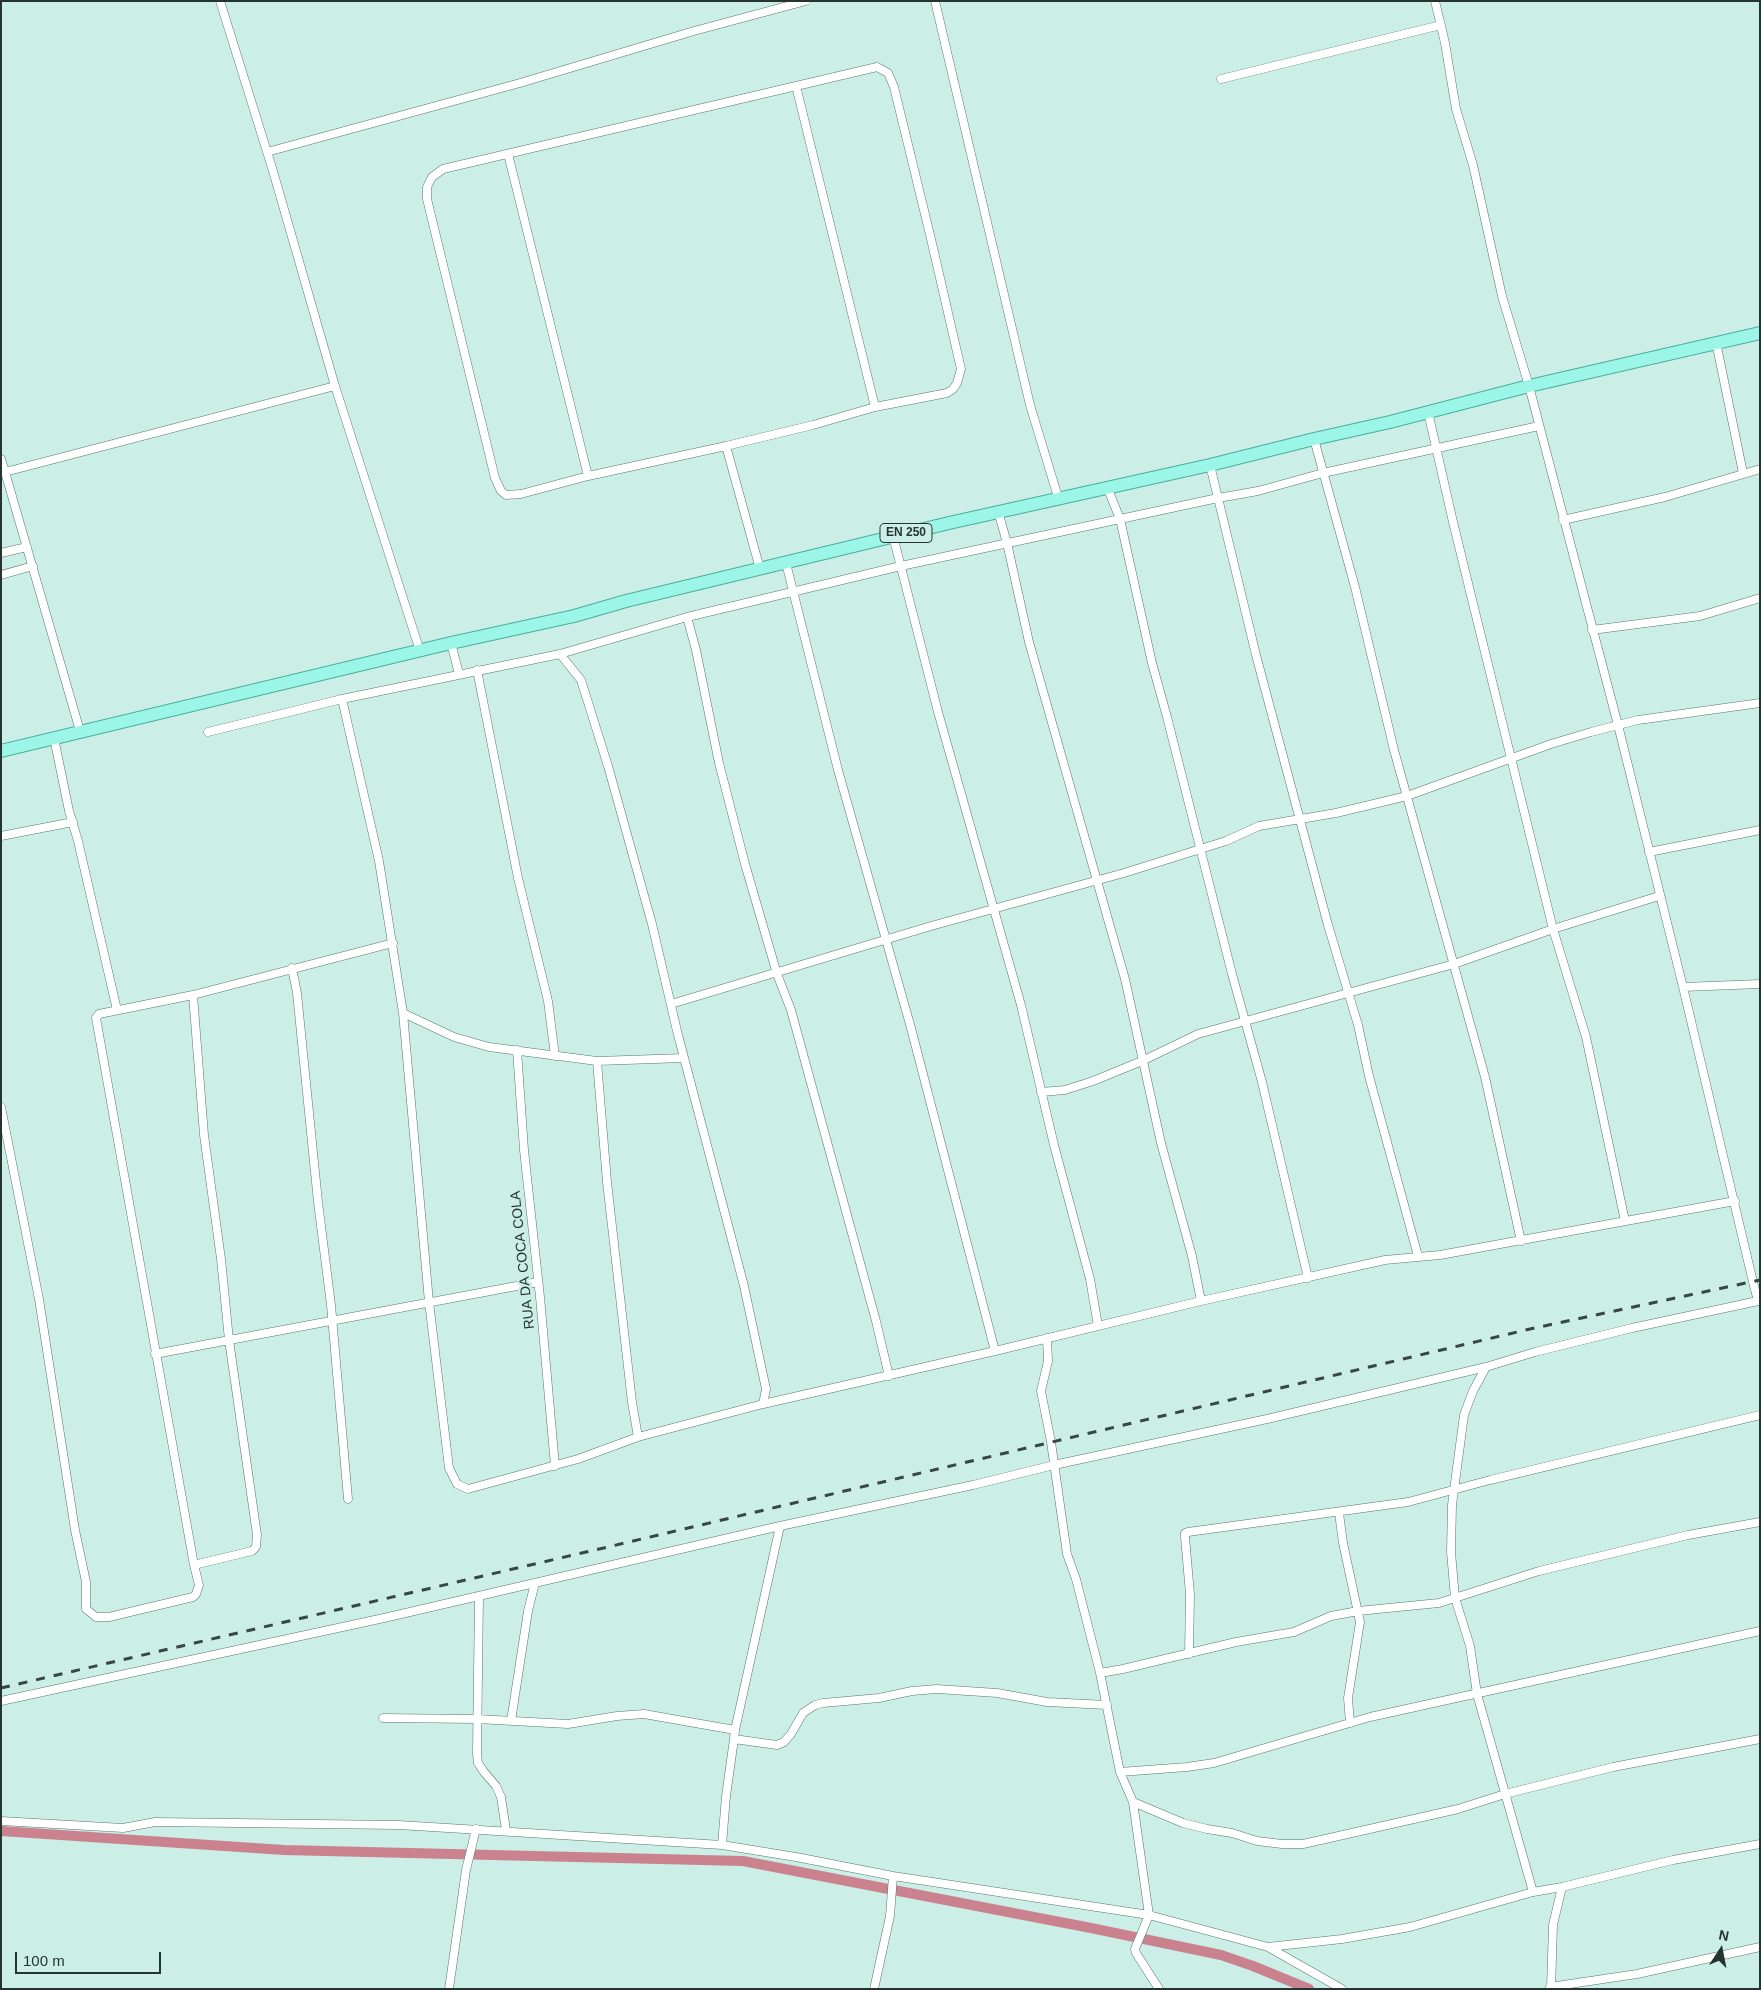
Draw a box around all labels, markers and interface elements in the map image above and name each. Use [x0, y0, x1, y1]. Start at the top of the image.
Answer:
road number: EN 250 [880, 524, 932, 542]
street label: RUA DA COCA COLA [507, 1190, 539, 1330]
north arrow [1696, 1925, 1746, 1975]
text: N [1717, 1926, 1730, 1944]
scale bar [18, 1942, 164, 1974]
text: 100 m [23, 1952, 65, 1969]

